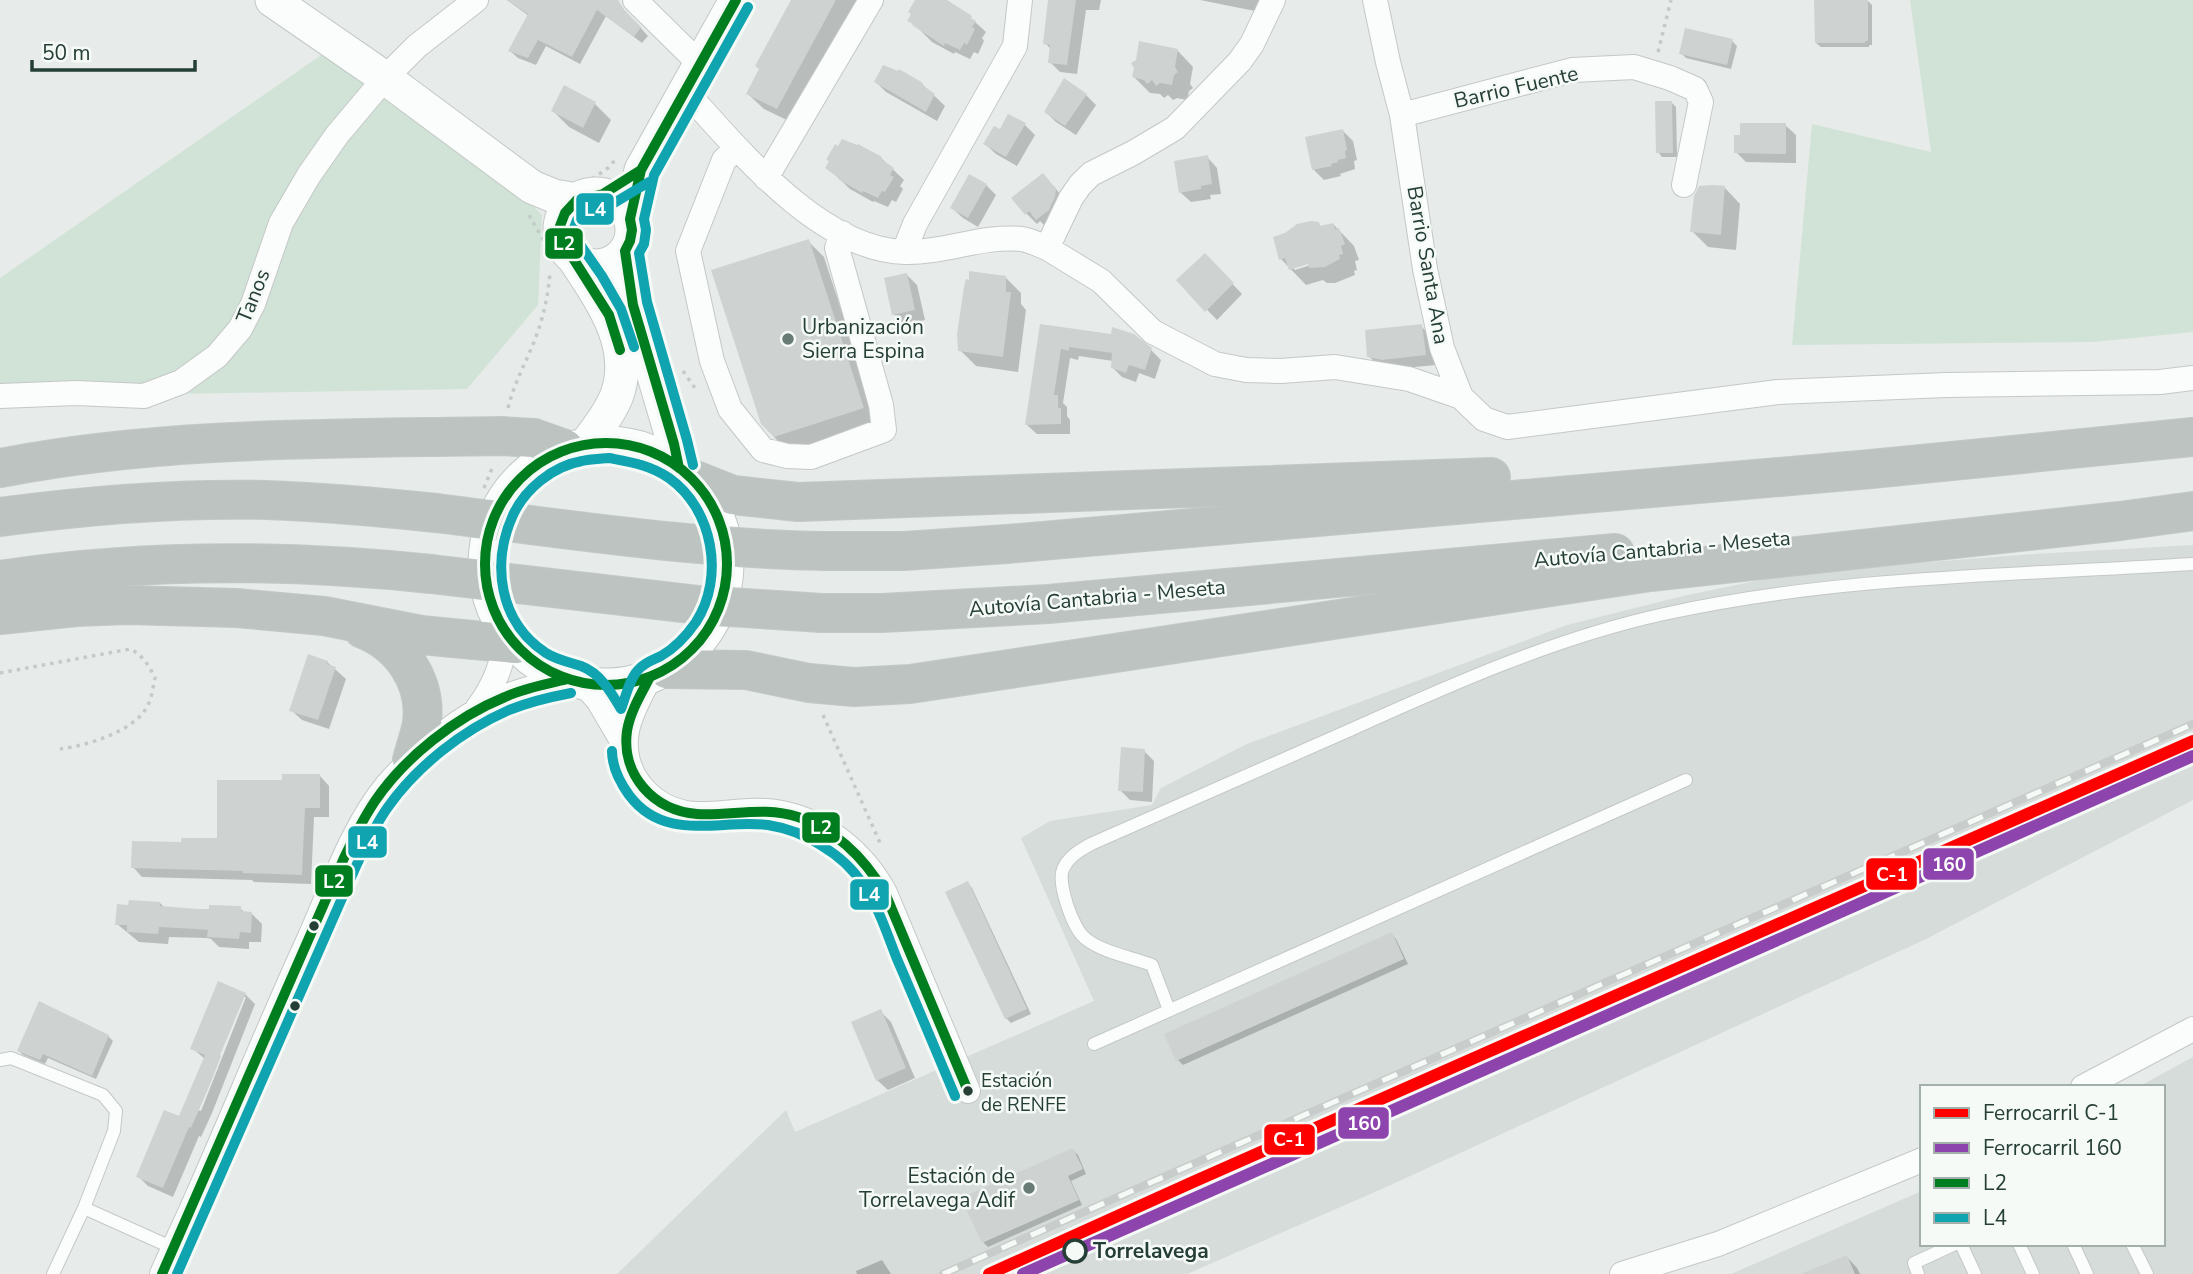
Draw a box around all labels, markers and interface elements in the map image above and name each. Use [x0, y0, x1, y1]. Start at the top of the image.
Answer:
scale bar [32, 28, 194, 72]
text: 50 m [42, 39, 91, 67]
street label: Barrio Fuente [1451, 59, 1581, 115]
street label: Barrio Santa Ana [1400, 184, 1456, 346]
line badge: L4 [575, 192, 615, 226]
text: L4 [584, 197, 606, 223]
line badge: L2 [544, 227, 584, 260]
text: L2 [553, 231, 575, 257]
street label: Tanos [230, 265, 276, 327]
place label: Urbanización Sierra Espina [802, 313, 925, 365]
marker: Urbanización Sierra Espina [780, 331, 796, 347]
street label: Autovía Cantabria - Meseta [1532, 524, 1792, 574]
street label: Autovía Cantabria - Meseta [967, 573, 1227, 623]
line badge: L2 [801, 811, 841, 844]
text: L2 [810, 815, 832, 841]
line badge: L4 [347, 825, 388, 859]
text: L4 [356, 830, 378, 856]
line badge: 160 [1922, 847, 1975, 881]
text: 160 [1932, 852, 1966, 878]
line badge: C-1 [1865, 857, 1918, 891]
text: C-1 [1876, 862, 1908, 888]
line badge: L2 [314, 864, 354, 898]
text: L2 [323, 869, 345, 895]
line badge: L4 [849, 878, 890, 911]
text: L4 [858, 882, 880, 908]
unlabelled marker [307, 919, 321, 933]
unlabelled marker [288, 999, 302, 1013]
place label: Estación de RENFE [981, 1068, 1066, 1118]
marker: Estación de RENFE [961, 1084, 975, 1098]
legend [1920, 1085, 2165, 1246]
text: Ferrocarril C-1 [1983, 1099, 2119, 1127]
line badge: 160 [1337, 1106, 1390, 1140]
text: 160 [1347, 1111, 1381, 1137]
line badge: C-1 [1263, 1123, 1316, 1156]
text: C-1 [1273, 1127, 1305, 1153]
text: Ferrocarril 160 [1983, 1134, 2122, 1162]
place label: Estación de Torrelavega Adif [859, 1162, 1016, 1214]
text: L2 [1983, 1169, 2007, 1197]
marker: Estación de Torrelavega Adif [1021, 1180, 1037, 1196]
text: L4 [1983, 1204, 2007, 1232]
place label: Torrelavega [1093, 1237, 1209, 1265]
marker: Torrelavega [1063, 1239, 1087, 1263]

